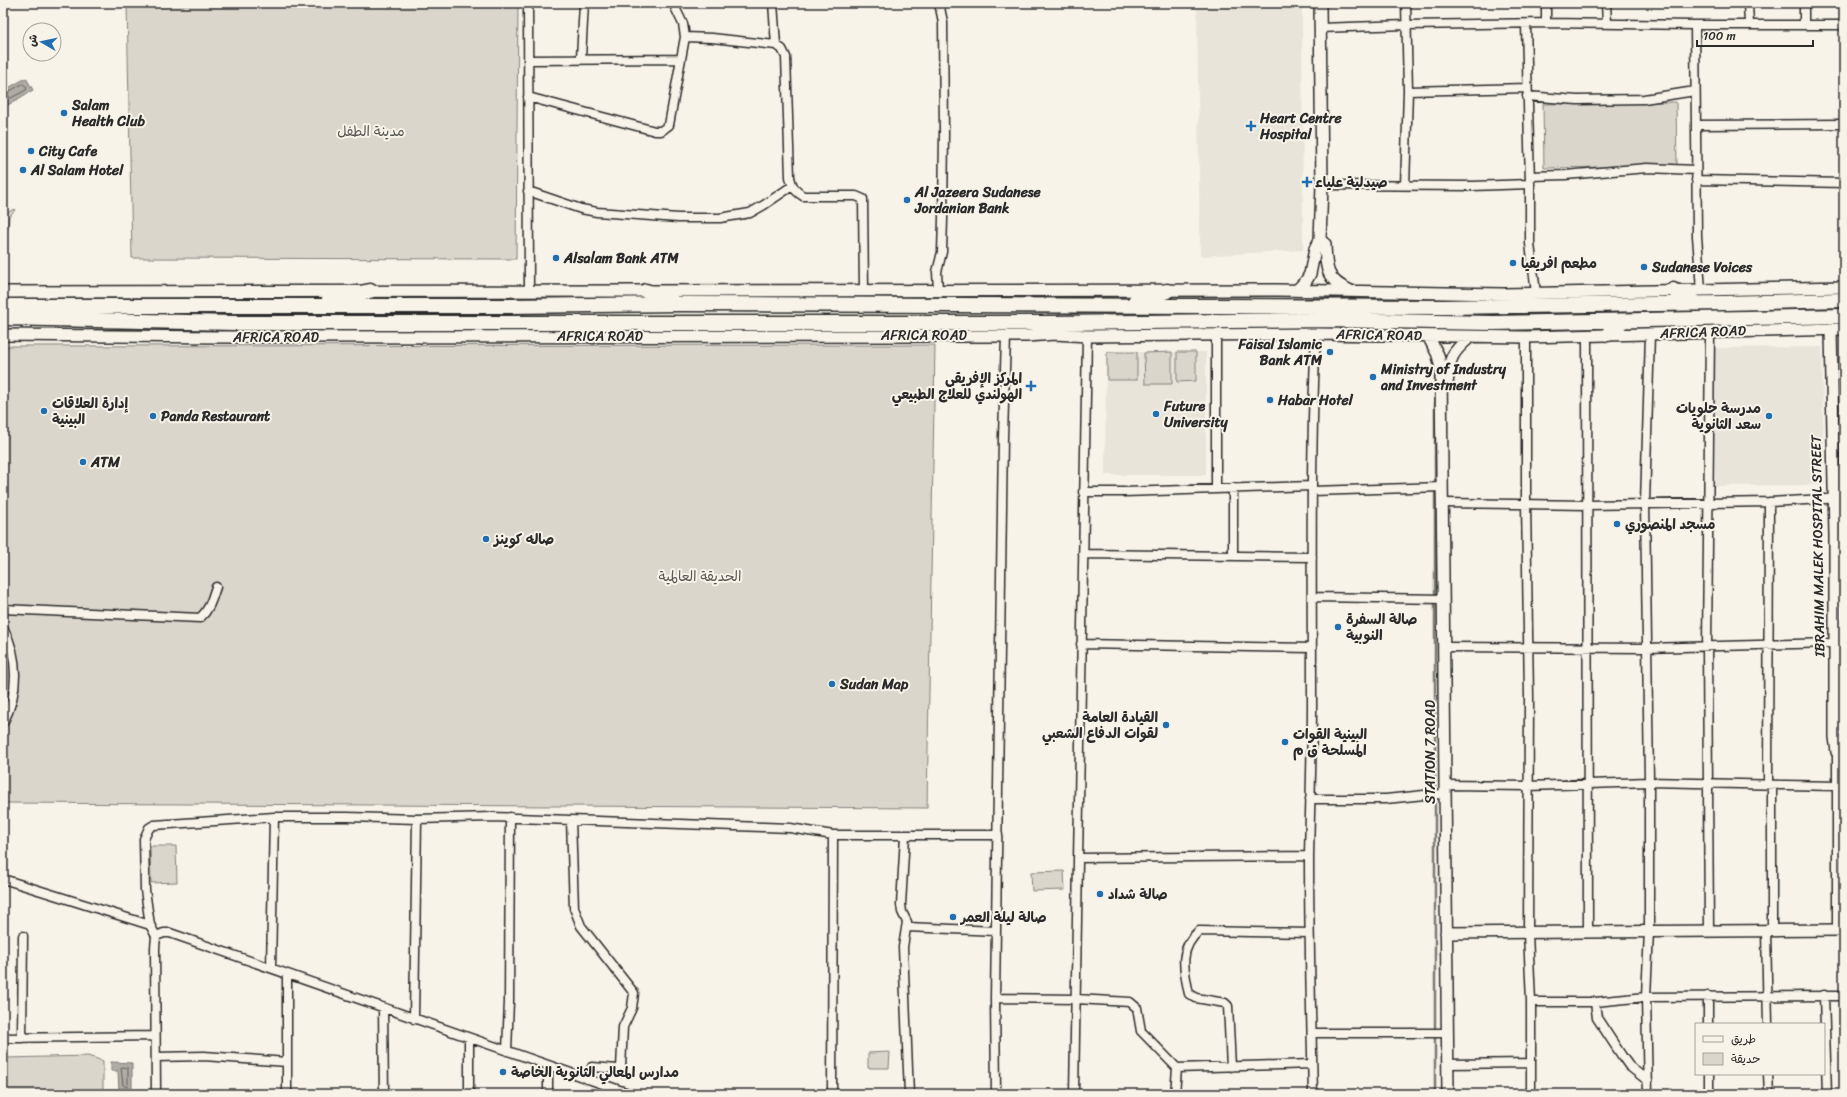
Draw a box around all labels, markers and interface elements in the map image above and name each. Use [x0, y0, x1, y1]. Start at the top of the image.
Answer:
north arrow [22, 22, 62, 62]
scale bar [1697, 22, 1813, 48]
text: 100 m [1703, 25, 1736, 47]
text: ش [22, 33, 43, 48]
place label: Salam Health Club [71, 93, 145, 134]
place label: Heart Centre Hospital [1259, 106, 1343, 147]
marker: Salam Health Club [59, 108, 69, 118]
park label: مدينة الطفل [337, 119, 405, 144]
marker: Heart Centre Hospital [1245, 120, 1257, 132]
place label: City Cafe [38, 139, 97, 164]
marker: City Cafe [26, 146, 36, 156]
place label: Al Salam Hotel [30, 158, 124, 183]
marker: Al Salam Hotel [18, 165, 28, 175]
place label: صيدلية علياء [1315, 170, 1388, 195]
marker: صيدلية علياء [1302, 177, 1312, 187]
place label: Al Jazeera Sudanese Jordanian Bank [914, 180, 1042, 221]
marker: Al Jazeera Sudanese Jordanian Bank [902, 195, 912, 205]
place label: Alsalam Bank ATM [563, 246, 679, 271]
place label: مطعم افريقيا [1521, 251, 1597, 276]
marker: Alsalam Bank ATM [551, 253, 561, 263]
place label: Sudanese Voices [1651, 255, 1753, 280]
marker: مطعم افريقيا [1508, 258, 1518, 268]
marker: Sudanese Voices [1639, 262, 1649, 272]
street label: AFRICA ROAD [1659, 318, 1747, 346]
street label: AFRICA ROAD [1335, 322, 1423, 348]
street label: AFRICA ROAD [880, 323, 968, 348]
street label: AFRICA ROAD [556, 324, 644, 349]
street label: AFRICA ROAD [232, 325, 320, 350]
place label: Faisal Islamic Bank ATM [1237, 332, 1323, 373]
marker: Faisal Islamic Bank ATM [1325, 347, 1335, 357]
place label: Ministry of Industry and Investment [1380, 357, 1507, 398]
place label: المركز الإفريقي الهولندي للعلاج الطبيعي [892, 366, 1022, 407]
marker: Ministry of Industry and Investment [1368, 372, 1378, 382]
marker: المركز الإفريقي الهولندي للعلاج الطبيعي [1025, 380, 1037, 392]
place label: Habar Hotel [1277, 388, 1354, 413]
place label: إدارة العلاقات البينية [52, 391, 129, 432]
place label: Future University [1163, 394, 1229, 435]
marker: Habar Hotel [1265, 395, 1275, 405]
place label: مدرسة حلويات سعد الثانوية [1676, 396, 1761, 437]
place label: Panda Restaurant [161, 404, 271, 429]
marker: إدارة العلاقات البينية [39, 406, 49, 416]
marker: Future University [1151, 409, 1161, 419]
marker: Panda Restaurant [148, 411, 158, 421]
marker: مدرسة حلويات سعد الثانوية [1764, 411, 1774, 421]
street label: IBRAHIM MALEK HOSPITAL STREET [1804, 434, 1832, 658]
place label: ATM [90, 450, 121, 475]
marker: ATM [78, 457, 88, 467]
place label: مسجد المنصوري [1625, 512, 1715, 537]
marker: مسجد المنصوري [1612, 519, 1622, 529]
place label: صاله كوينز [492, 527, 554, 552]
marker: صاله كوينز [481, 534, 491, 544]
park label: الحديقة العالمية [659, 564, 741, 589]
place label: صالة السفرة النوبية [1346, 607, 1417, 648]
marker: صالة السفرة النوبية [1333, 622, 1343, 632]
place label: Sudan Map [839, 672, 909, 697]
marker: Sudan Map [827, 679, 837, 689]
street label: STATION 7 ROAD [1418, 699, 1443, 804]
place label: القيادة العامة لقوات الدفاع الشعبي [1042, 705, 1158, 746]
marker: القيادة العامة لقوات الدفاع الشعبي [1161, 720, 1171, 730]
place label: البينية القوات المسلحة ق م [1293, 722, 1368, 763]
marker: البينية القوات المسلحة ق م [1280, 737, 1290, 747]
place label: صالة شداد [1108, 882, 1168, 907]
marker: صالة شداد [1095, 889, 1105, 899]
place label: صالة ليلة العمر [959, 905, 1047, 930]
marker: صالة ليلة العمر [948, 912, 958, 922]
legend [1695, 1023, 1825, 1075]
text: طريق [1731, 1028, 1756, 1050]
text: حديقة [1731, 1048, 1760, 1070]
place label: مدارس المعالي الثانوية الخاصة [511, 1060, 679, 1085]
marker: مدارس المعالي الثانوية الخاصة [498, 1067, 508, 1077]

